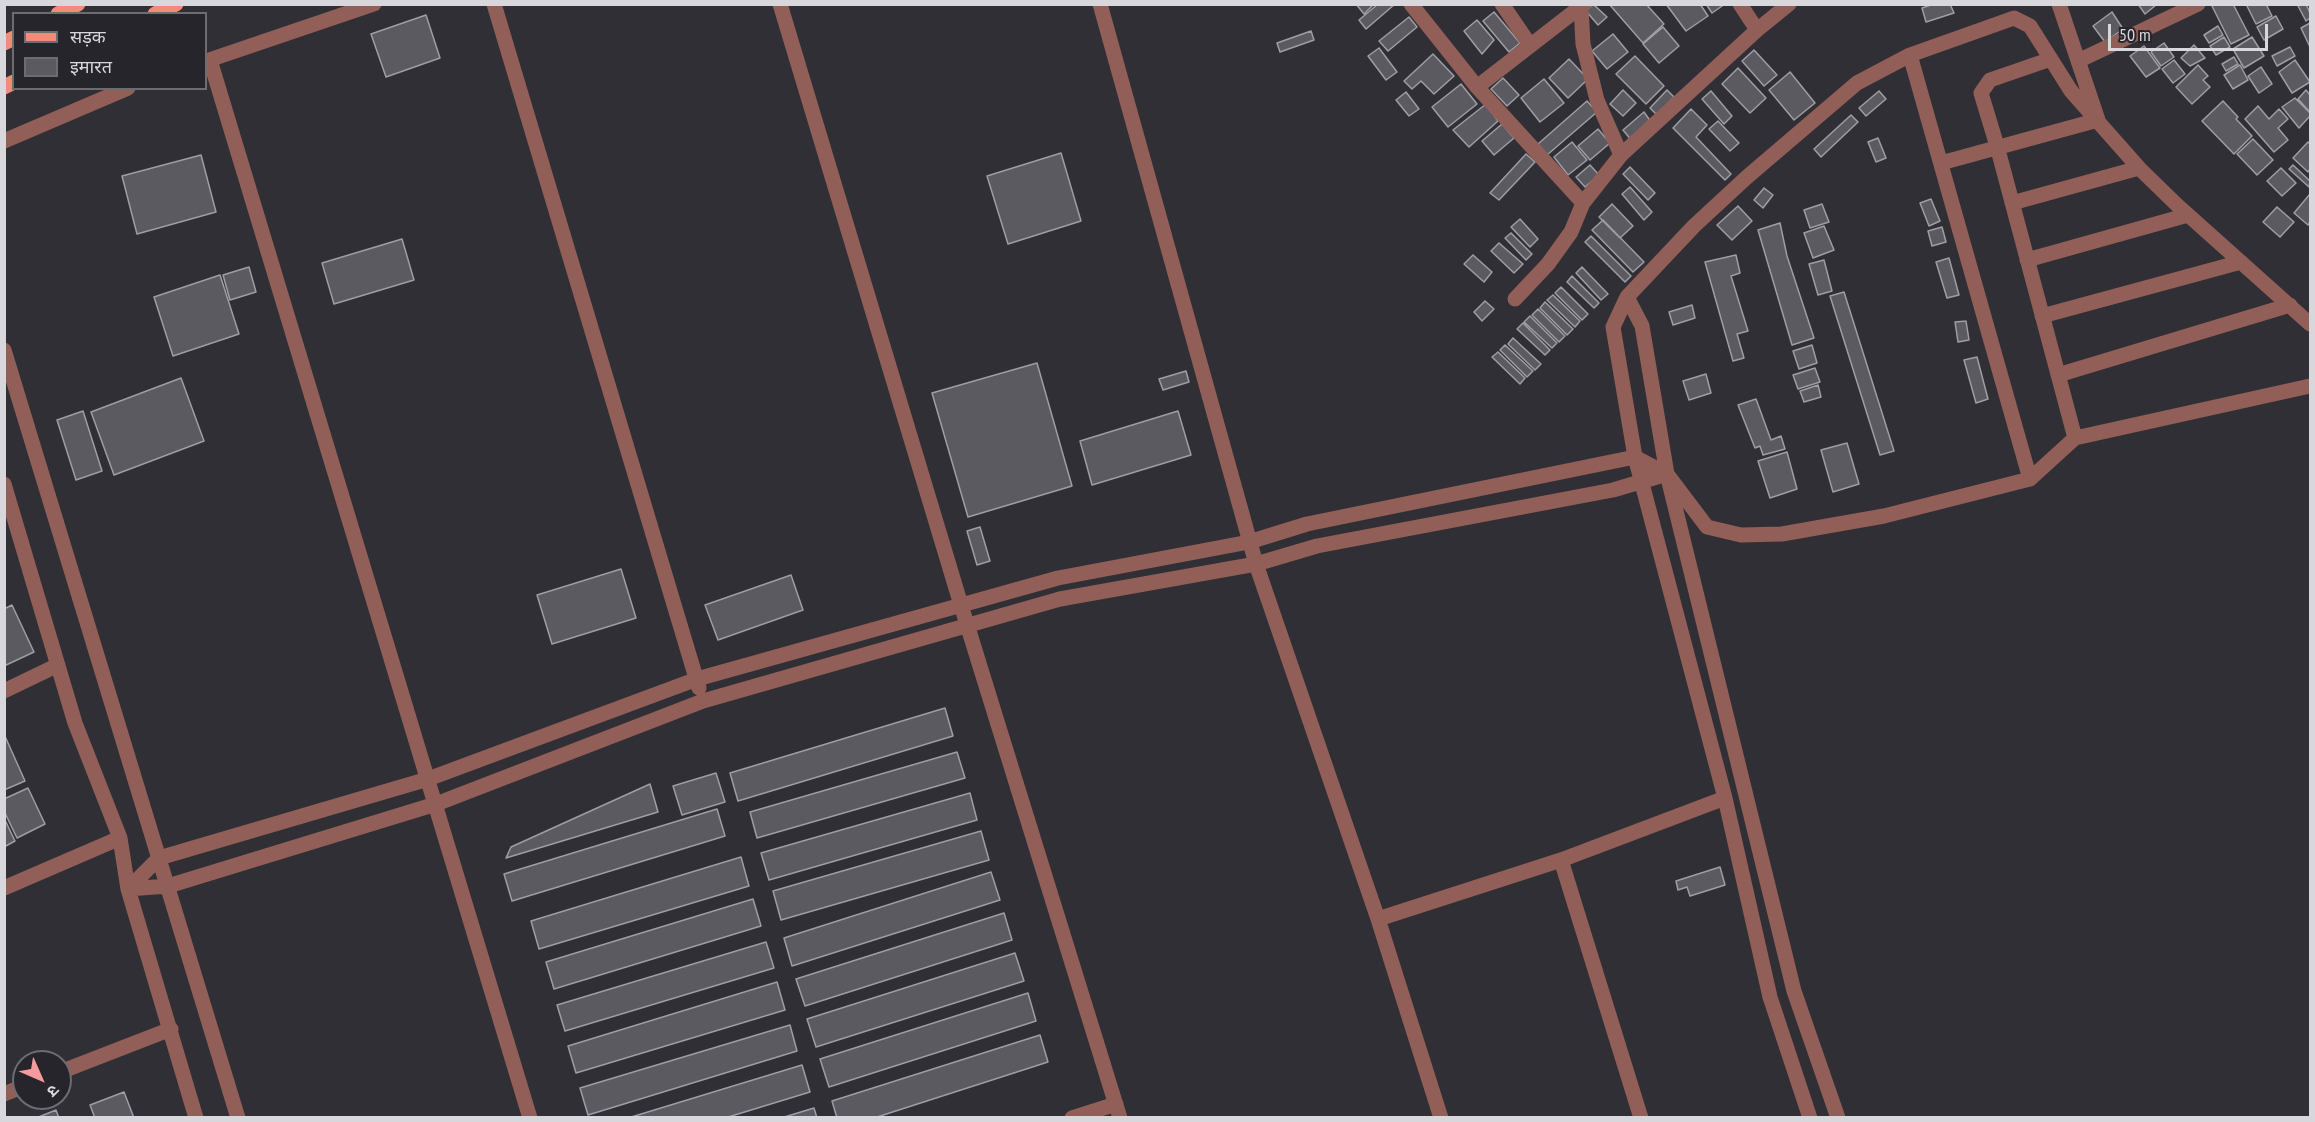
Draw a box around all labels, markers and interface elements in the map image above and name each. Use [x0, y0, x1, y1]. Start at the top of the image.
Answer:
legend [12, 12, 207, 90]
scale bar [2111, 12, 2272, 50]
text: 50 m [2119, 23, 2151, 46]
text: सड़क [70, 25, 106, 48]
text: इमारत [70, 55, 112, 78]
north arrow [12, 1050, 72, 1110]
text: उ [43, 1081, 64, 1102]

